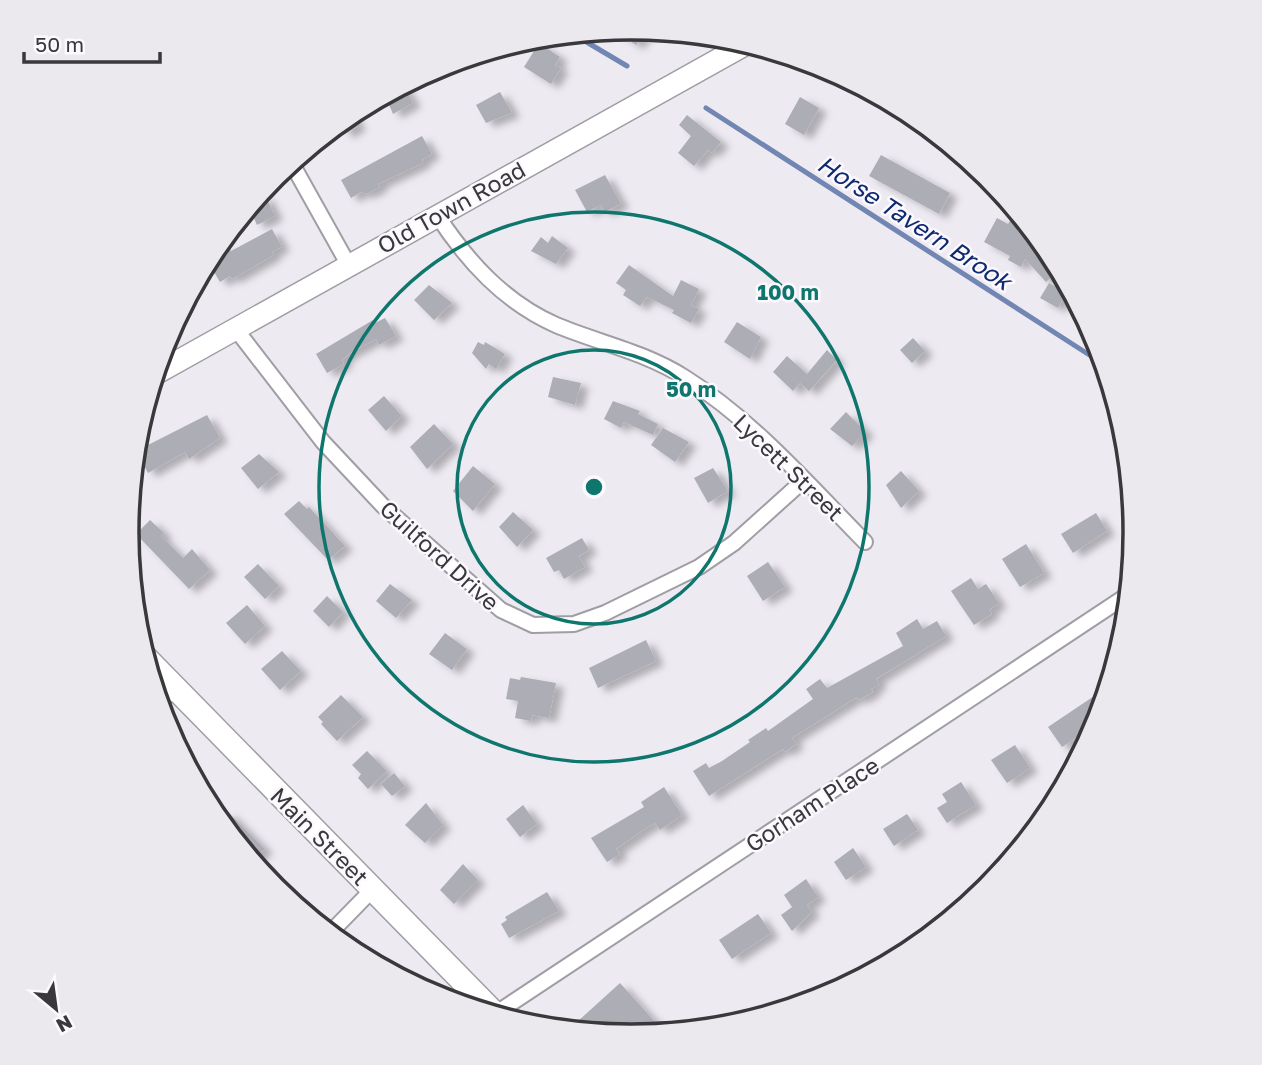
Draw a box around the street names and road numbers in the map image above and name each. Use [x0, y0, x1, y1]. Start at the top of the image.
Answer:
street label: Old Town Road [372, 155, 530, 259]
street label: Lycett Street [728, 408, 850, 526]
street label: Guilford Drive [375, 494, 505, 616]
street label: Gorham Place [740, 750, 884, 858]
street label: Main Street [265, 781, 375, 891]

